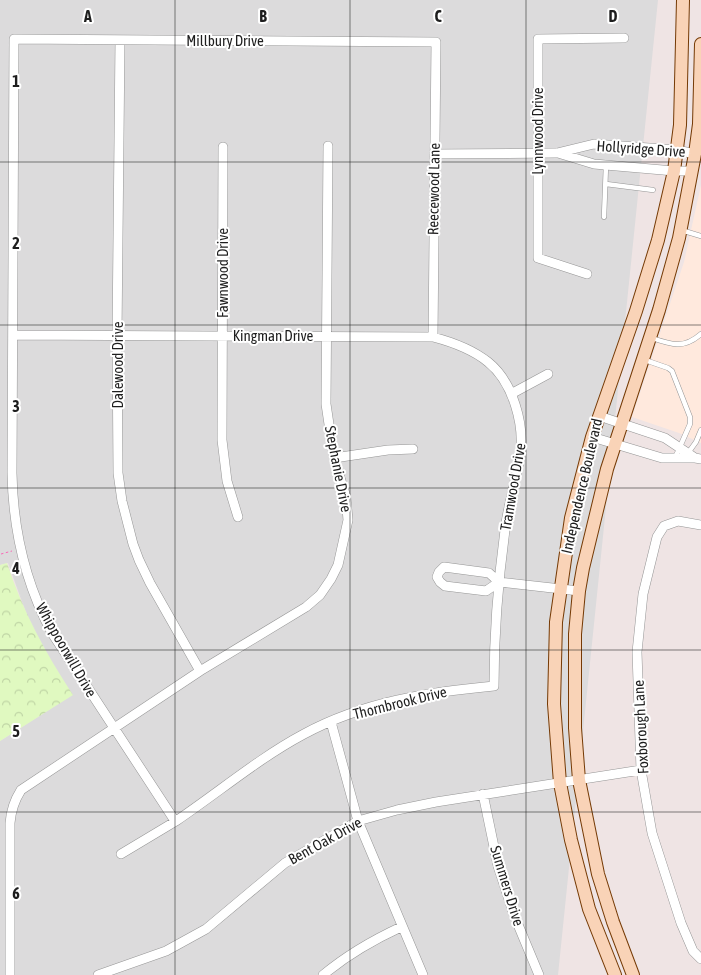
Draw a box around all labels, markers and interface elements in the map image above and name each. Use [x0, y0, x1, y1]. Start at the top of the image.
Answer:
text: A [83, 7, 92, 25]
text: B [259, 7, 267, 25]
text: C [434, 7, 442, 25]
text: D [609, 7, 618, 25]
street label: Millbury Drive [186, 32, 264, 49]
text: 1 [12, 72, 20, 90]
street label: Lynnwood Drive [529, 87, 546, 175]
street label: Hollyridge Drive [596, 137, 686, 160]
street label: Reecewood Lane [424, 143, 443, 235]
street label: Fawnwood Drive [214, 228, 231, 318]
text: 2 [12, 234, 20, 252]
street label: Dalewood Drive [109, 321, 126, 409]
street label: Kingman Drive [233, 327, 314, 344]
text: 3 [12, 397, 20, 415]
street label: Independence Boulevard [558, 417, 605, 555]
street label: Stephanie Drive [322, 424, 355, 514]
street label: Tramwood Drive [496, 442, 529, 532]
text: 4 [11, 559, 20, 577]
street label: Whippoorwill Drive [33, 600, 100, 700]
street label: Foxborough Lane [630, 679, 651, 775]
street label: Thornbrook Drive [351, 683, 449, 722]
text: 5 [12, 722, 20, 740]
street label: Bent Oak Drive [285, 813, 364, 868]
street label: Summers Drive [487, 844, 528, 928]
text: 6 [12, 884, 20, 902]

